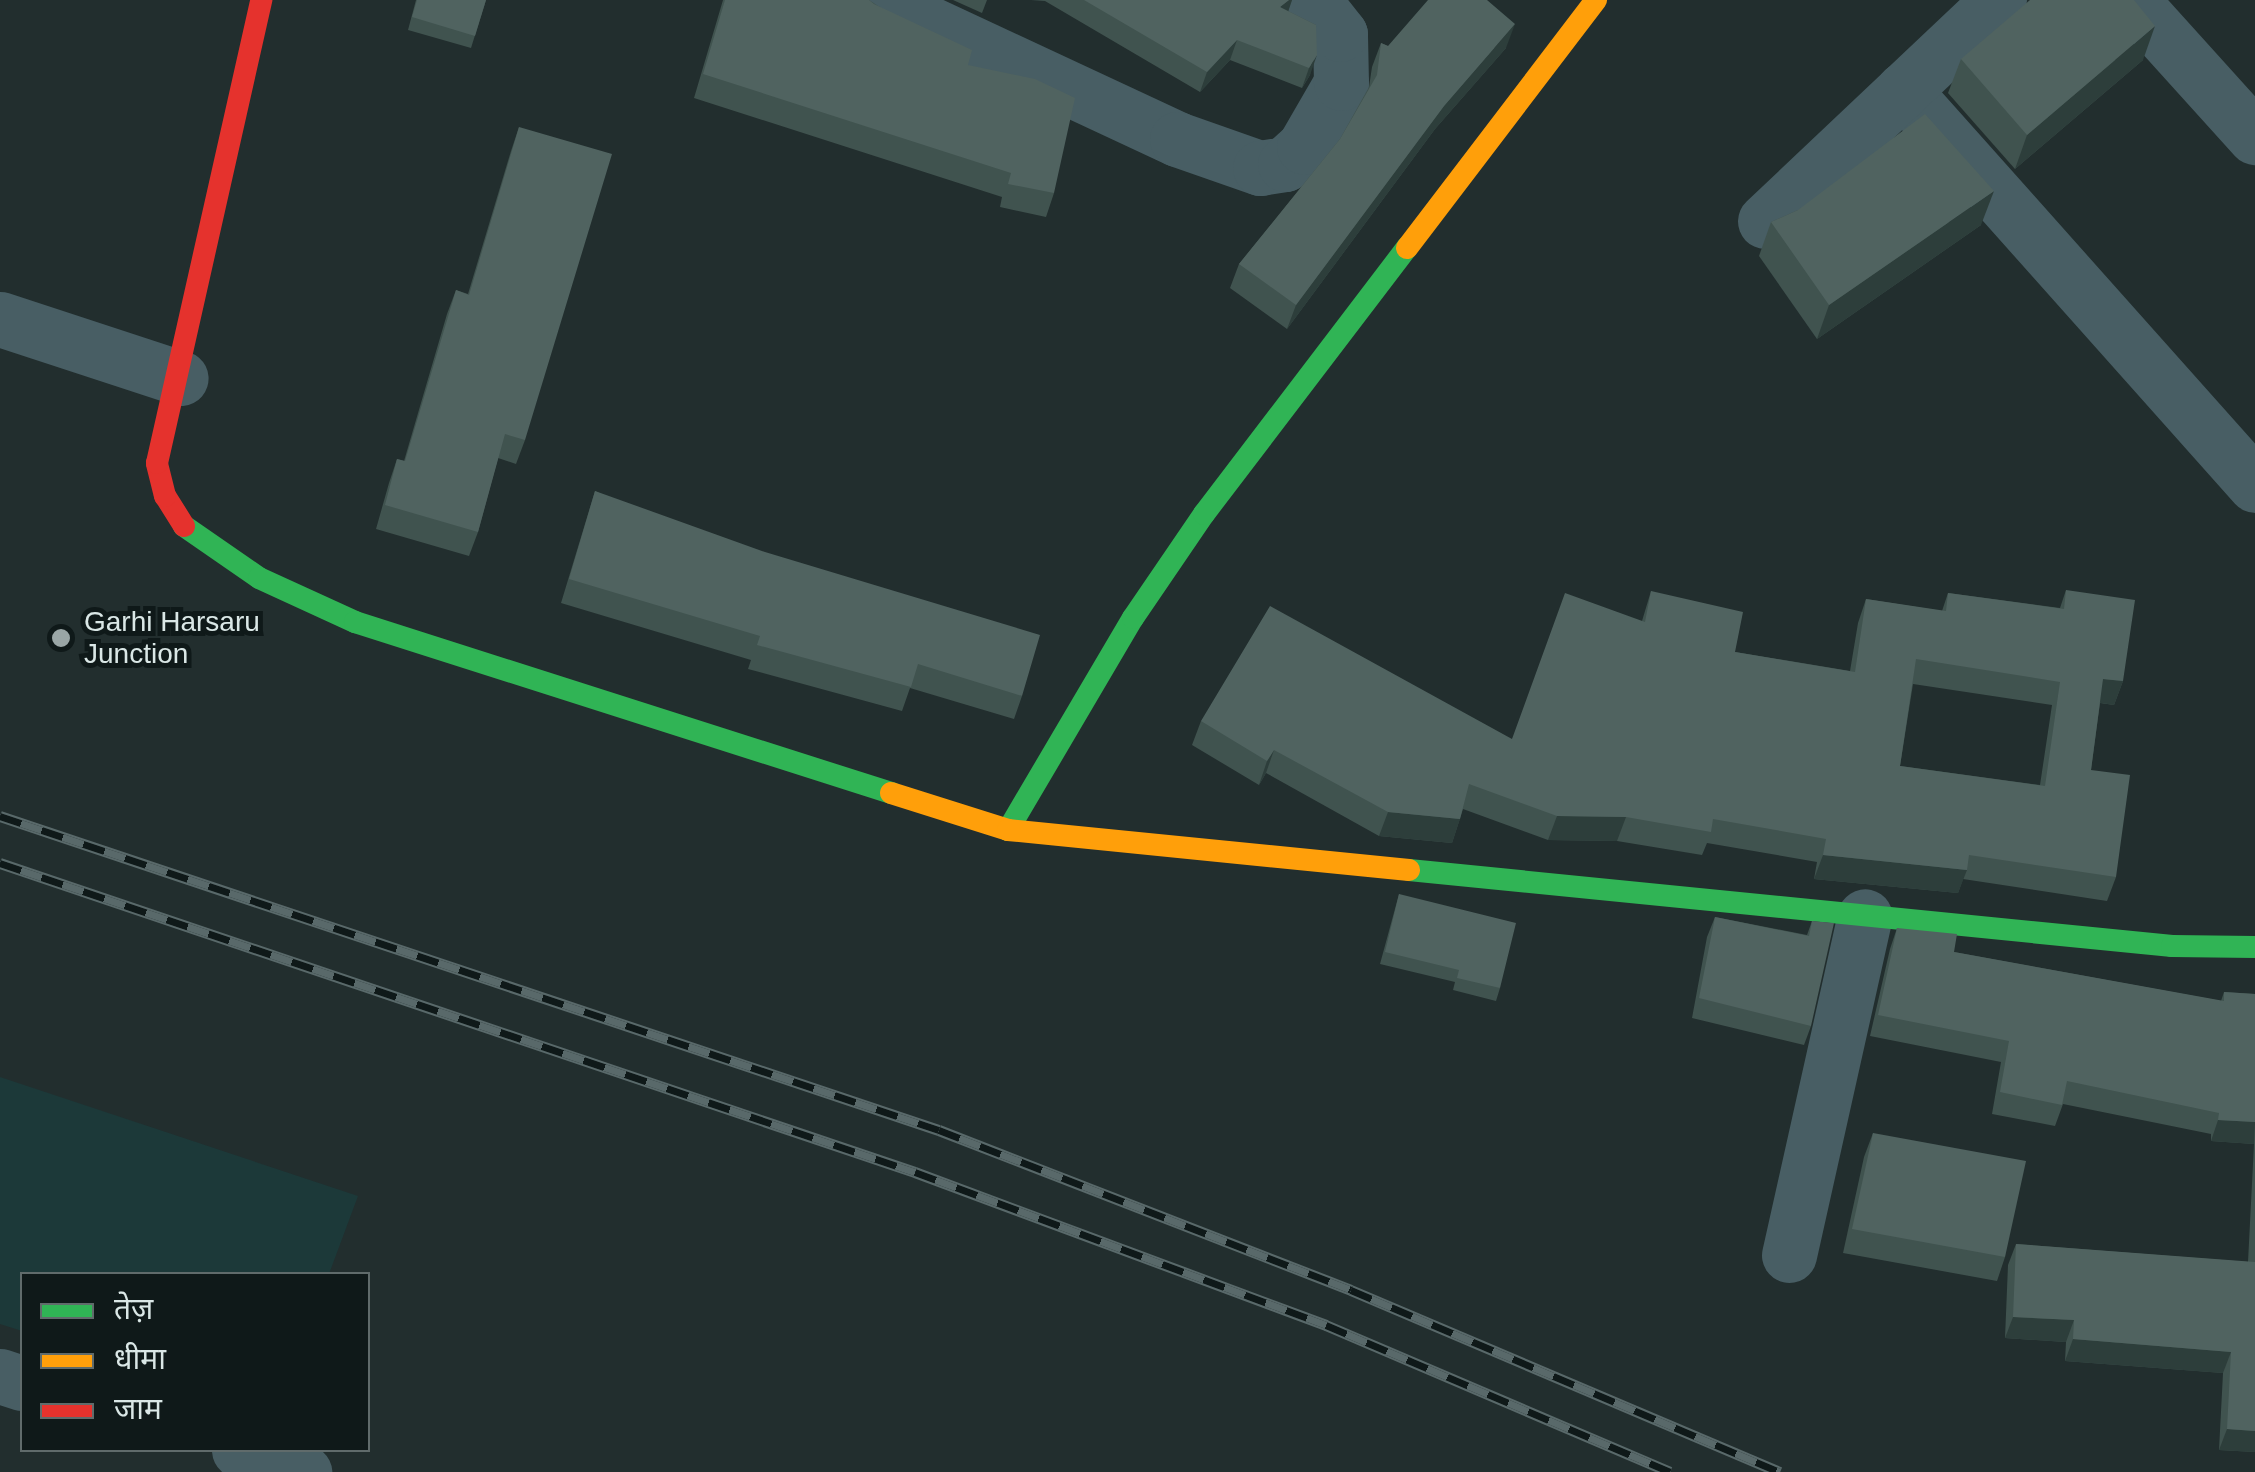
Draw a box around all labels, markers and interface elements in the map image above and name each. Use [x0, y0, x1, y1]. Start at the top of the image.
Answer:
place label: Garhi Harsaru Junction [84, 605, 260, 671]
marker: Garhi Harsaru Junction [48, 625, 74, 651]
legend [20, 1272, 370, 1452]
text: तेज़ [114, 1292, 153, 1325]
text: धीमा [114, 1342, 166, 1375]
text: जाम [114, 1392, 162, 1425]

